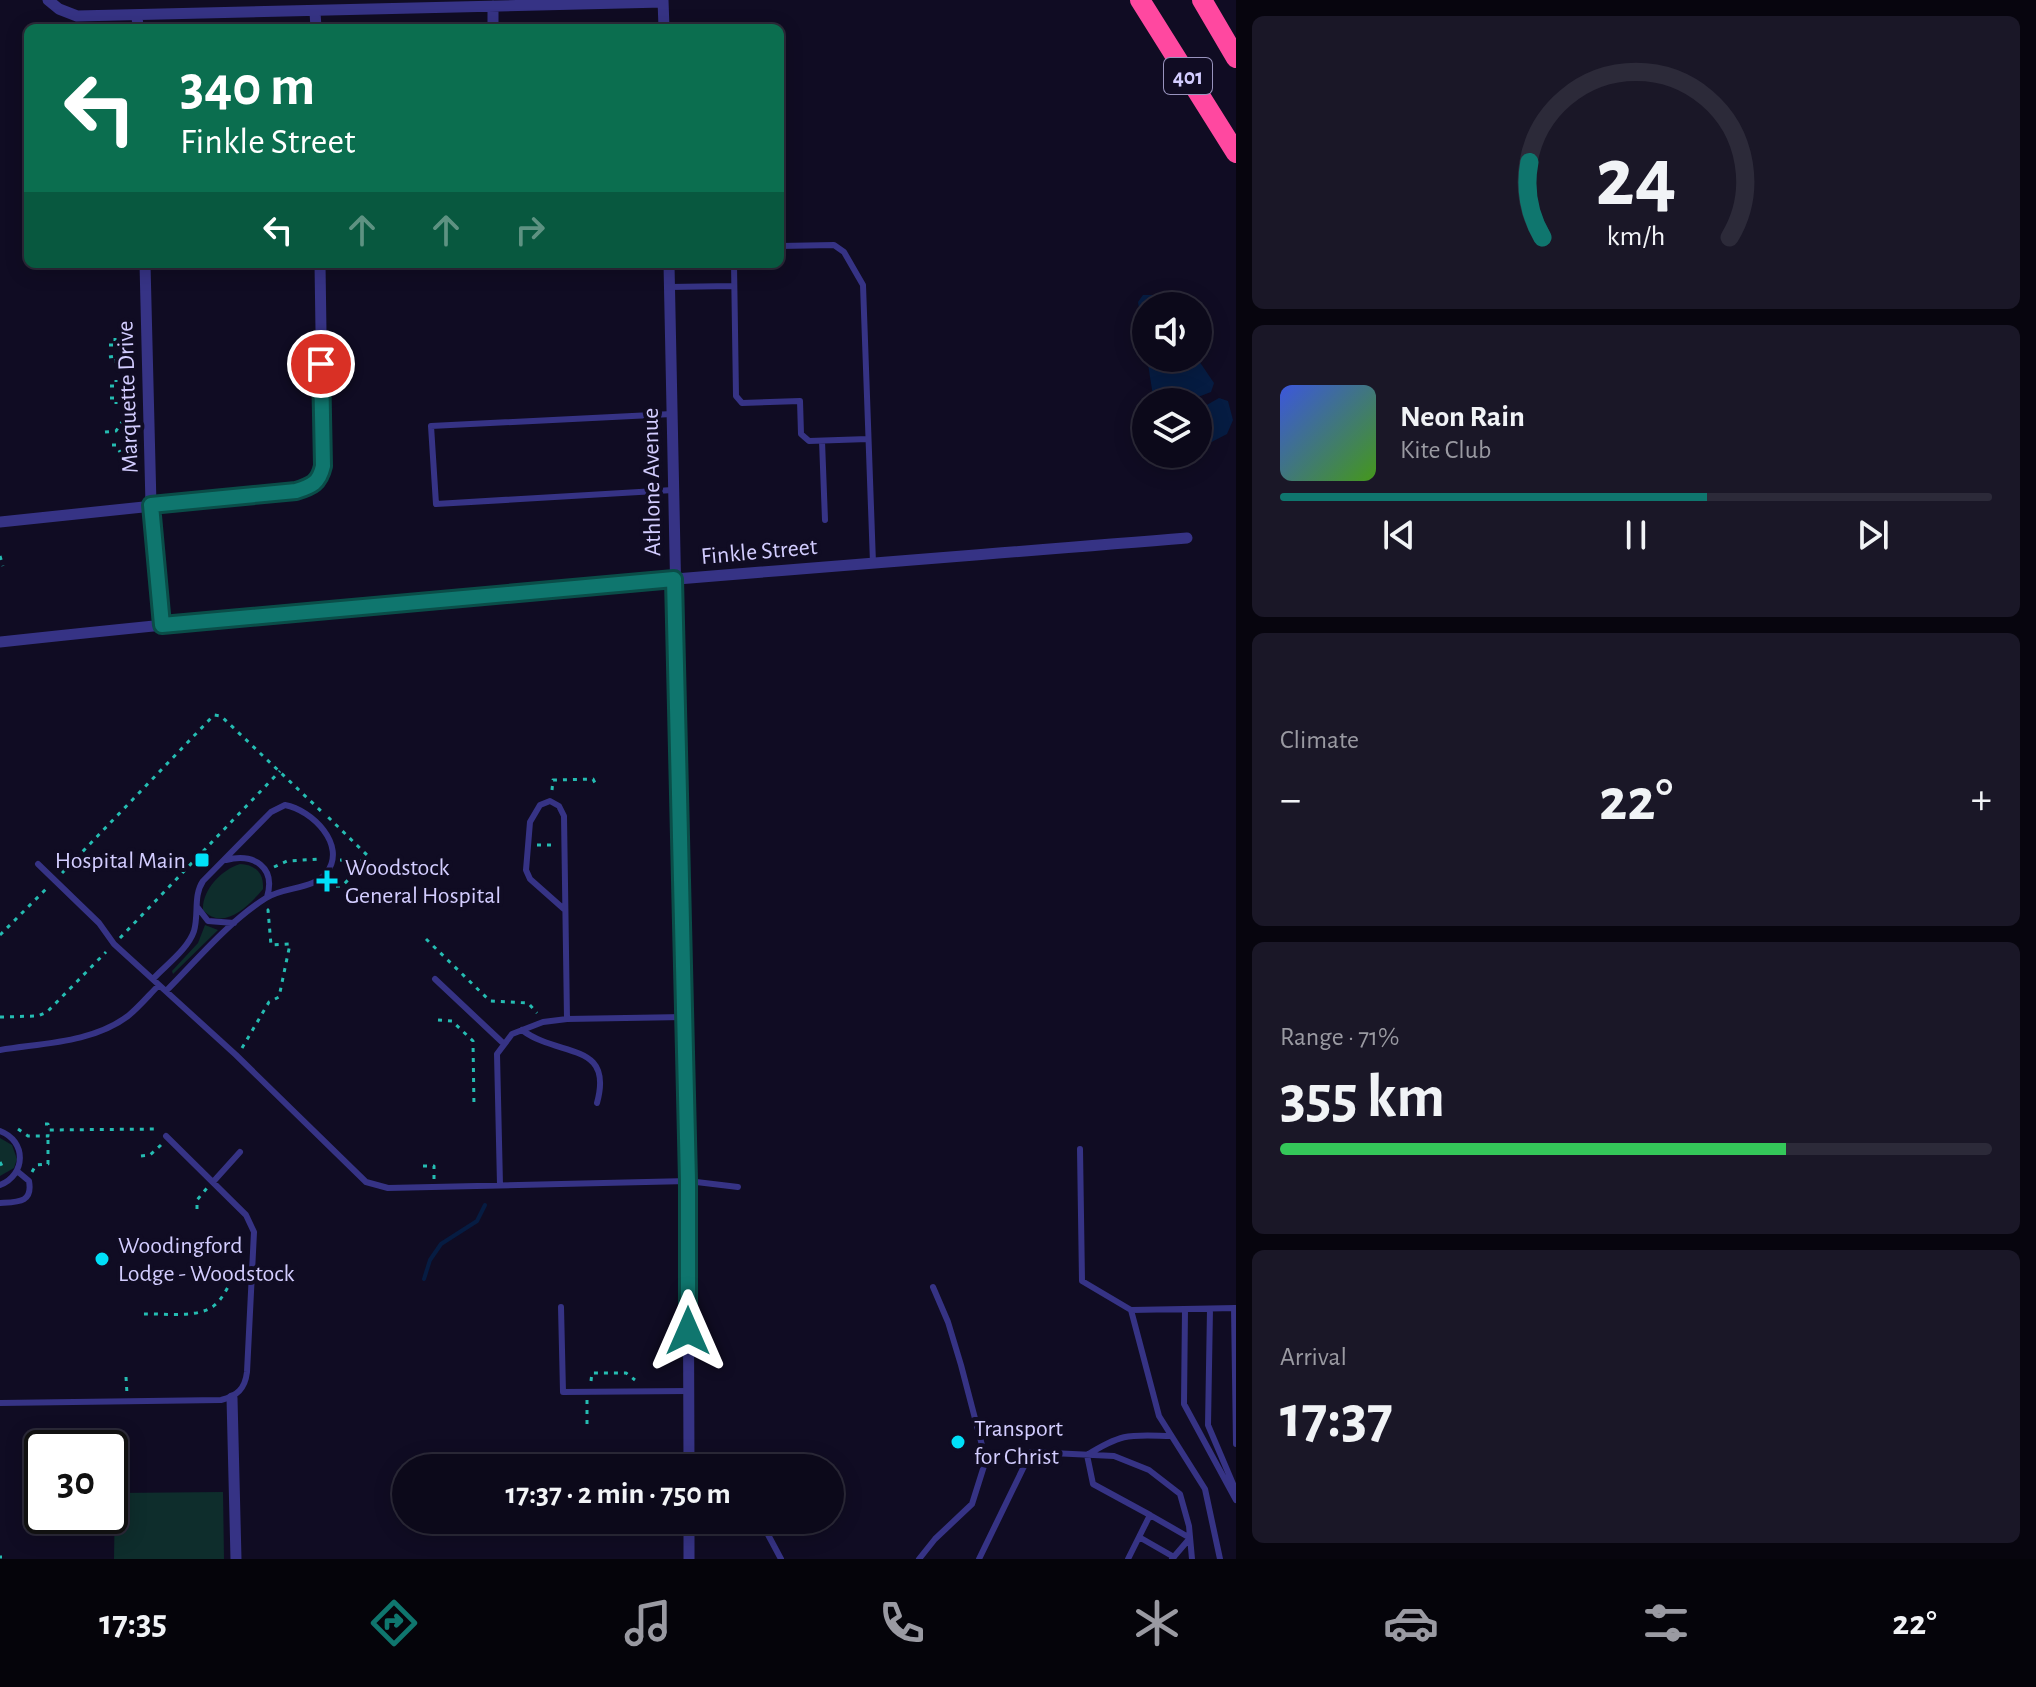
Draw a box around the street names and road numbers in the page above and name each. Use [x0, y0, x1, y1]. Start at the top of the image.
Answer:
road number: 401 [1164, 58, 1212, 94]
street label: Marquette Drive [113, 320, 143, 474]
street label: Athlone Avenue [639, 408, 665, 556]
street label: Finkle Street [700, 535, 819, 569]

